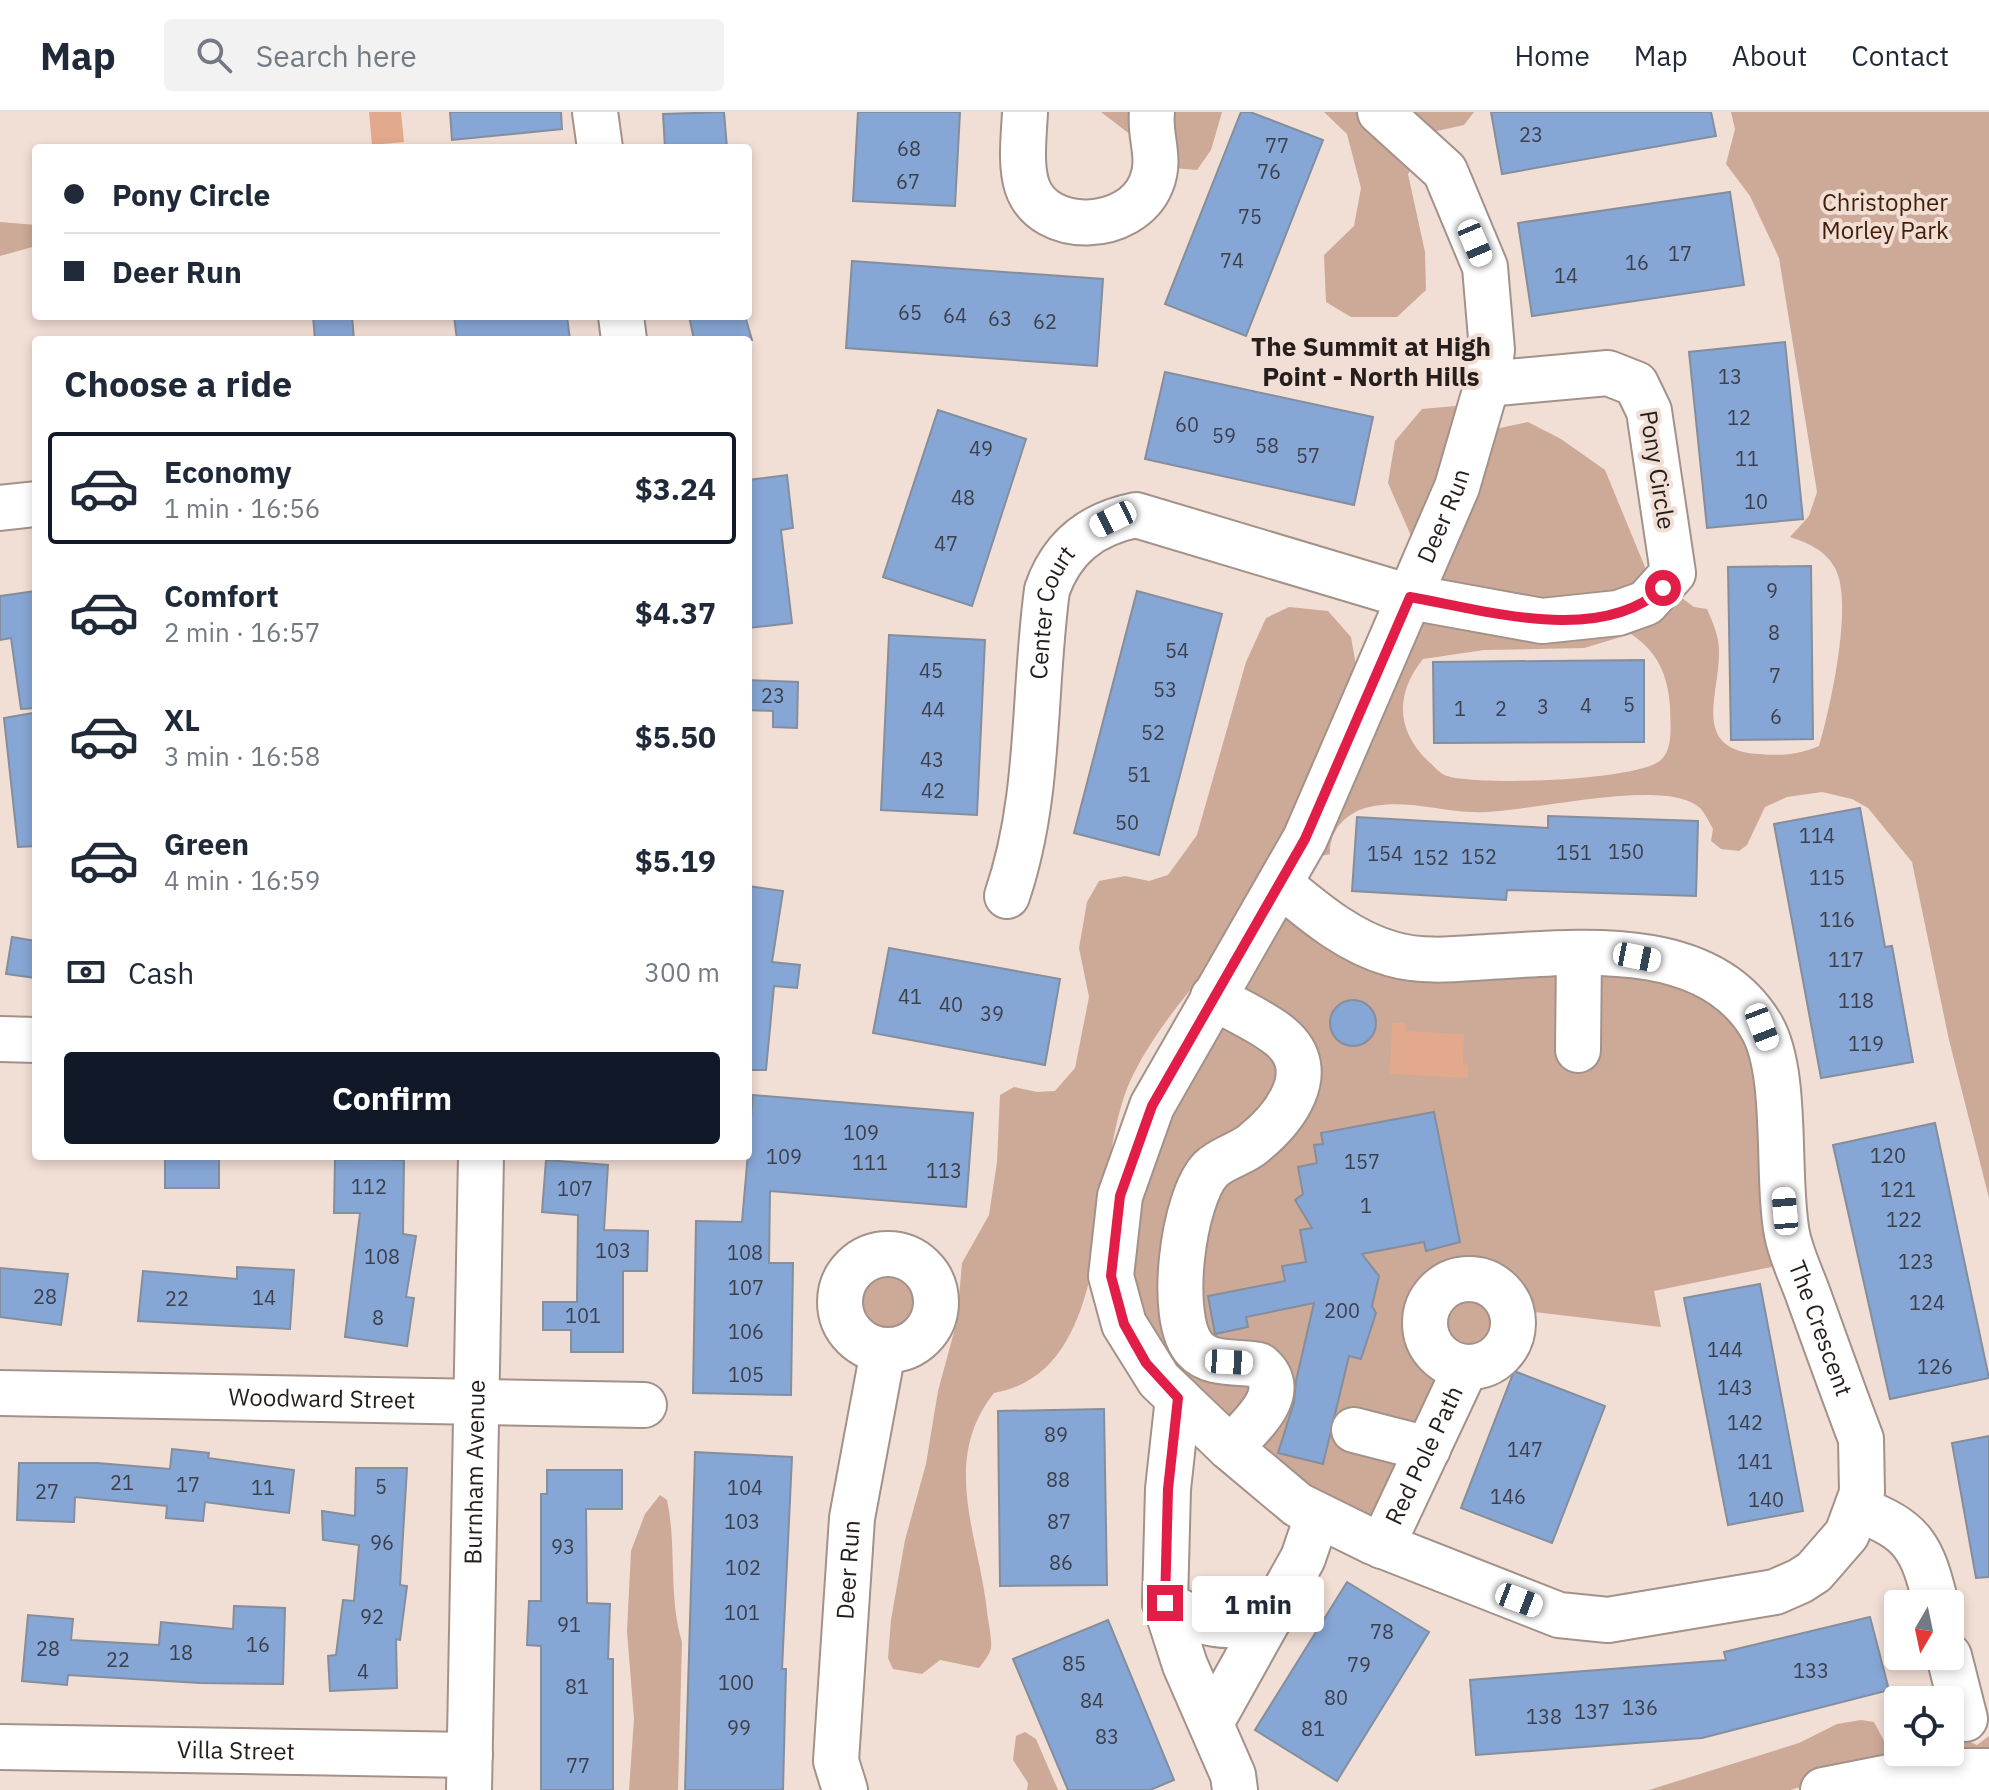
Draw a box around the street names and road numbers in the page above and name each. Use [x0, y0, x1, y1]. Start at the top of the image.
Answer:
street label: Pony Circle [1633, 408, 1683, 532]
street label: Deer Run [1409, 465, 1476, 568]
street label: Center Court [1022, 538, 1082, 681]
street label: The Crescent [1781, 1256, 1860, 1400]
street label: Burnham Avenue [456, 1379, 492, 1565]
street label: Woodward Street [228, 1380, 416, 1416]
street label: Red Pole Path [1377, 1380, 1470, 1530]
street label: Deer Run [828, 1519, 867, 1620]
street label: Villa Street [177, 1733, 295, 1767]

